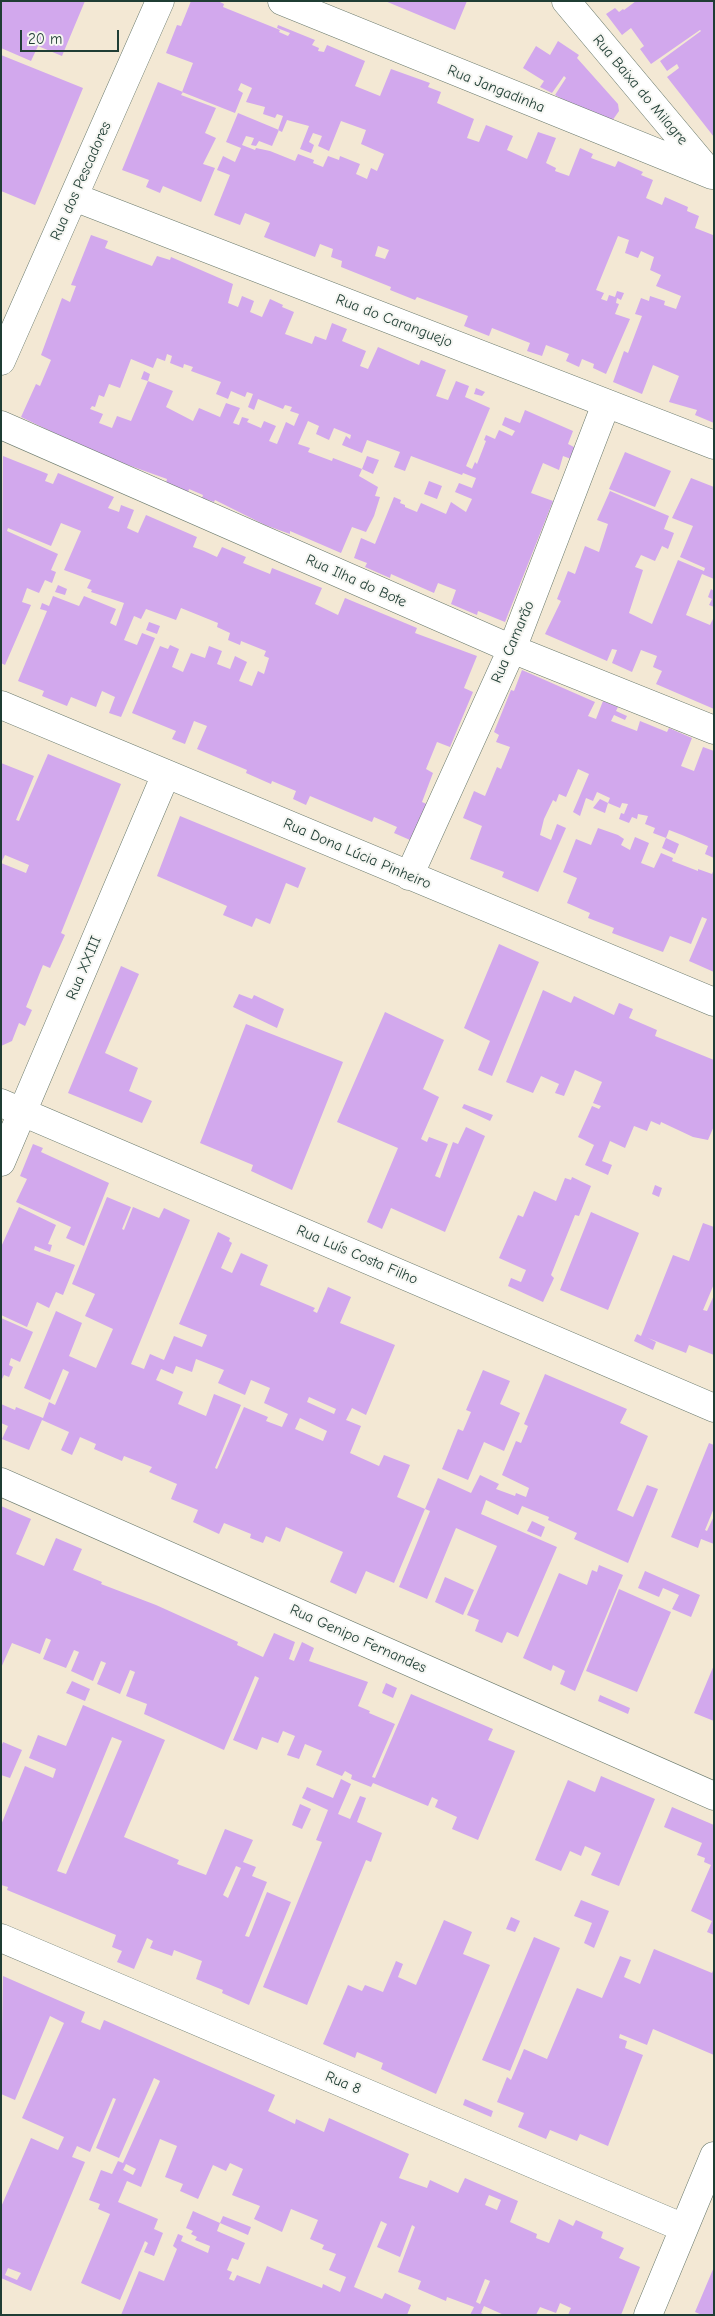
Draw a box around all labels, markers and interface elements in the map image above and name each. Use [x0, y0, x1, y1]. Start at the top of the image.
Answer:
scale bar [22, 20, 121, 52]
text: 20 m [28, 30, 62, 48]
street label: Rua Baixa do Milagre [589, 31, 691, 149]
street label: Rua Jangadinha [445, 61, 547, 117]
street label: Rua dos Pescadores [47, 119, 115, 243]
street label: Rua do Caranguejo [333, 290, 455, 352]
street label: Rua Ilha do Bote [303, 551, 409, 611]
street label: Rua Camarão [488, 598, 538, 686]
street label: Rua Dona Lúcia Pinheiro [280, 815, 434, 893]
street label: Rua XXIII [63, 933, 105, 1003]
street label: Rua Luís Costa Filho [294, 1221, 420, 1289]
street label: Rua Genipo Fernandes [287, 1601, 429, 1677]
street label: Rua 8 [322, 2067, 364, 2099]

